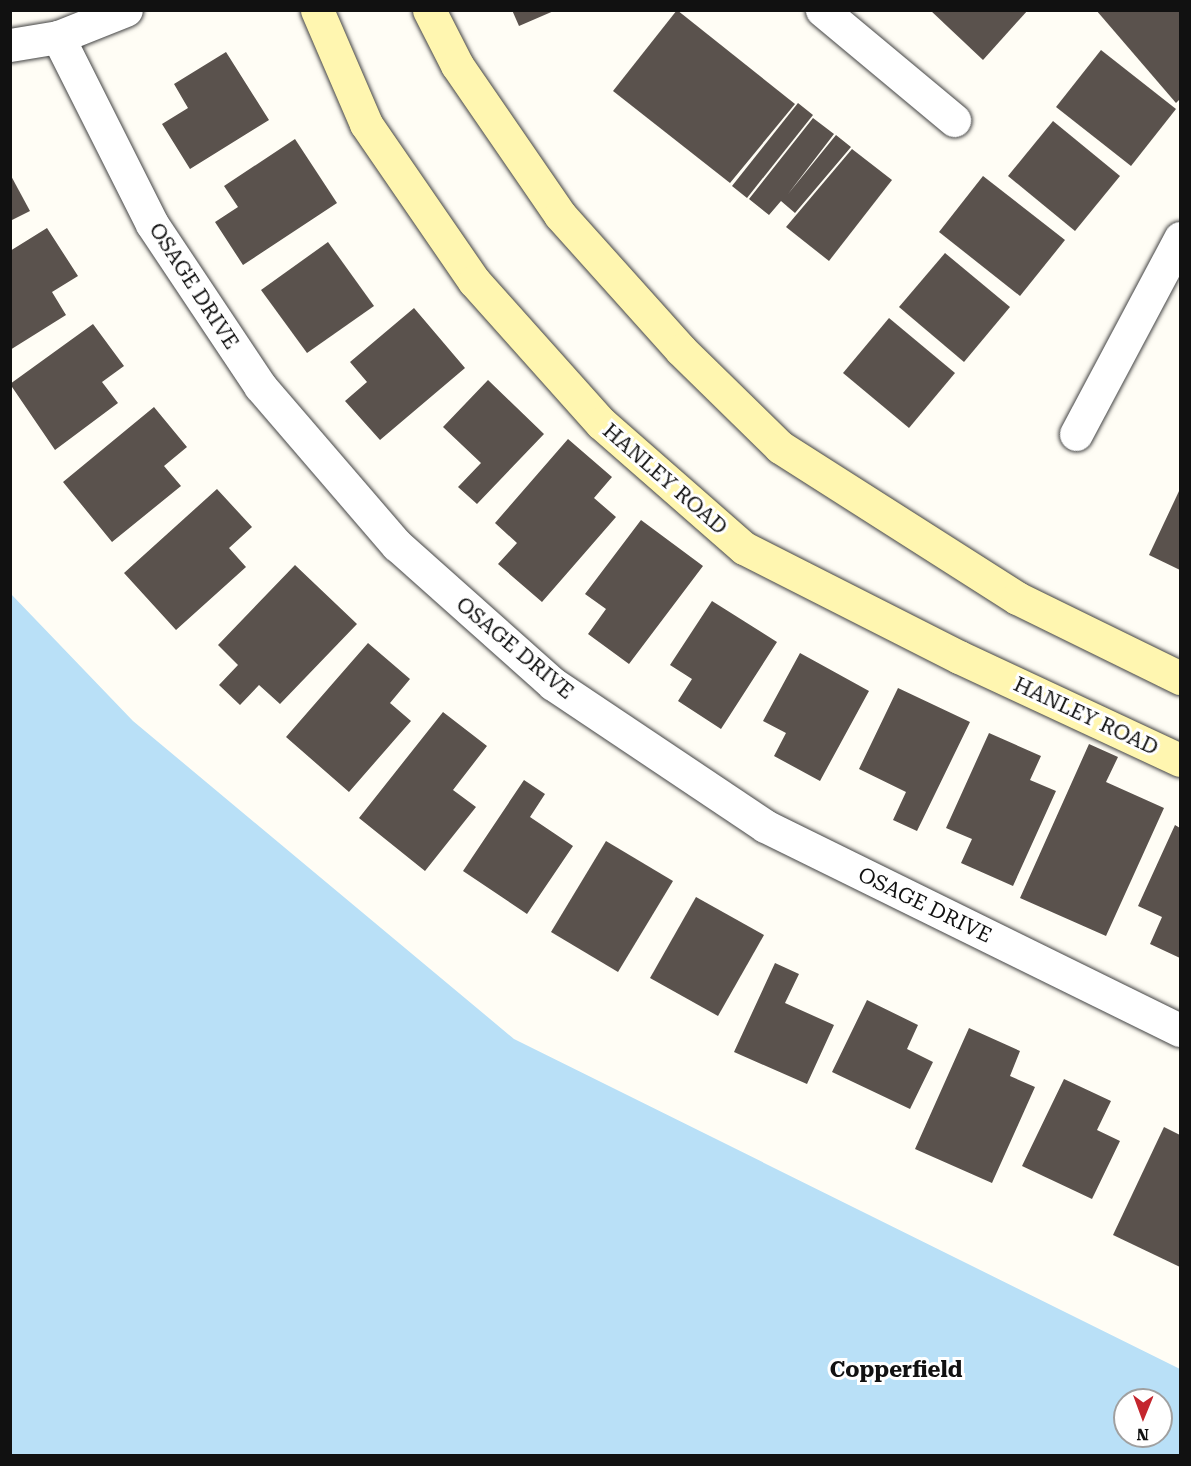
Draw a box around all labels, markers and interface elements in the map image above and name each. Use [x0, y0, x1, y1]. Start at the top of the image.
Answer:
street label: OSAGE DRIVE [144, 218, 244, 354]
street label: HANLEY ROAD [598, 418, 732, 540]
street label: OSAGE DRIVE [451, 592, 579, 704]
street label: HANLEY ROAD [1010, 672, 1162, 760]
street label: OSAGE DRIVE [854, 862, 996, 948]
district label: Copperfield [830, 1357, 962, 1383]
north arrow [1113, 1388, 1173, 1448]
text: N [1136, 1425, 1149, 1444]

